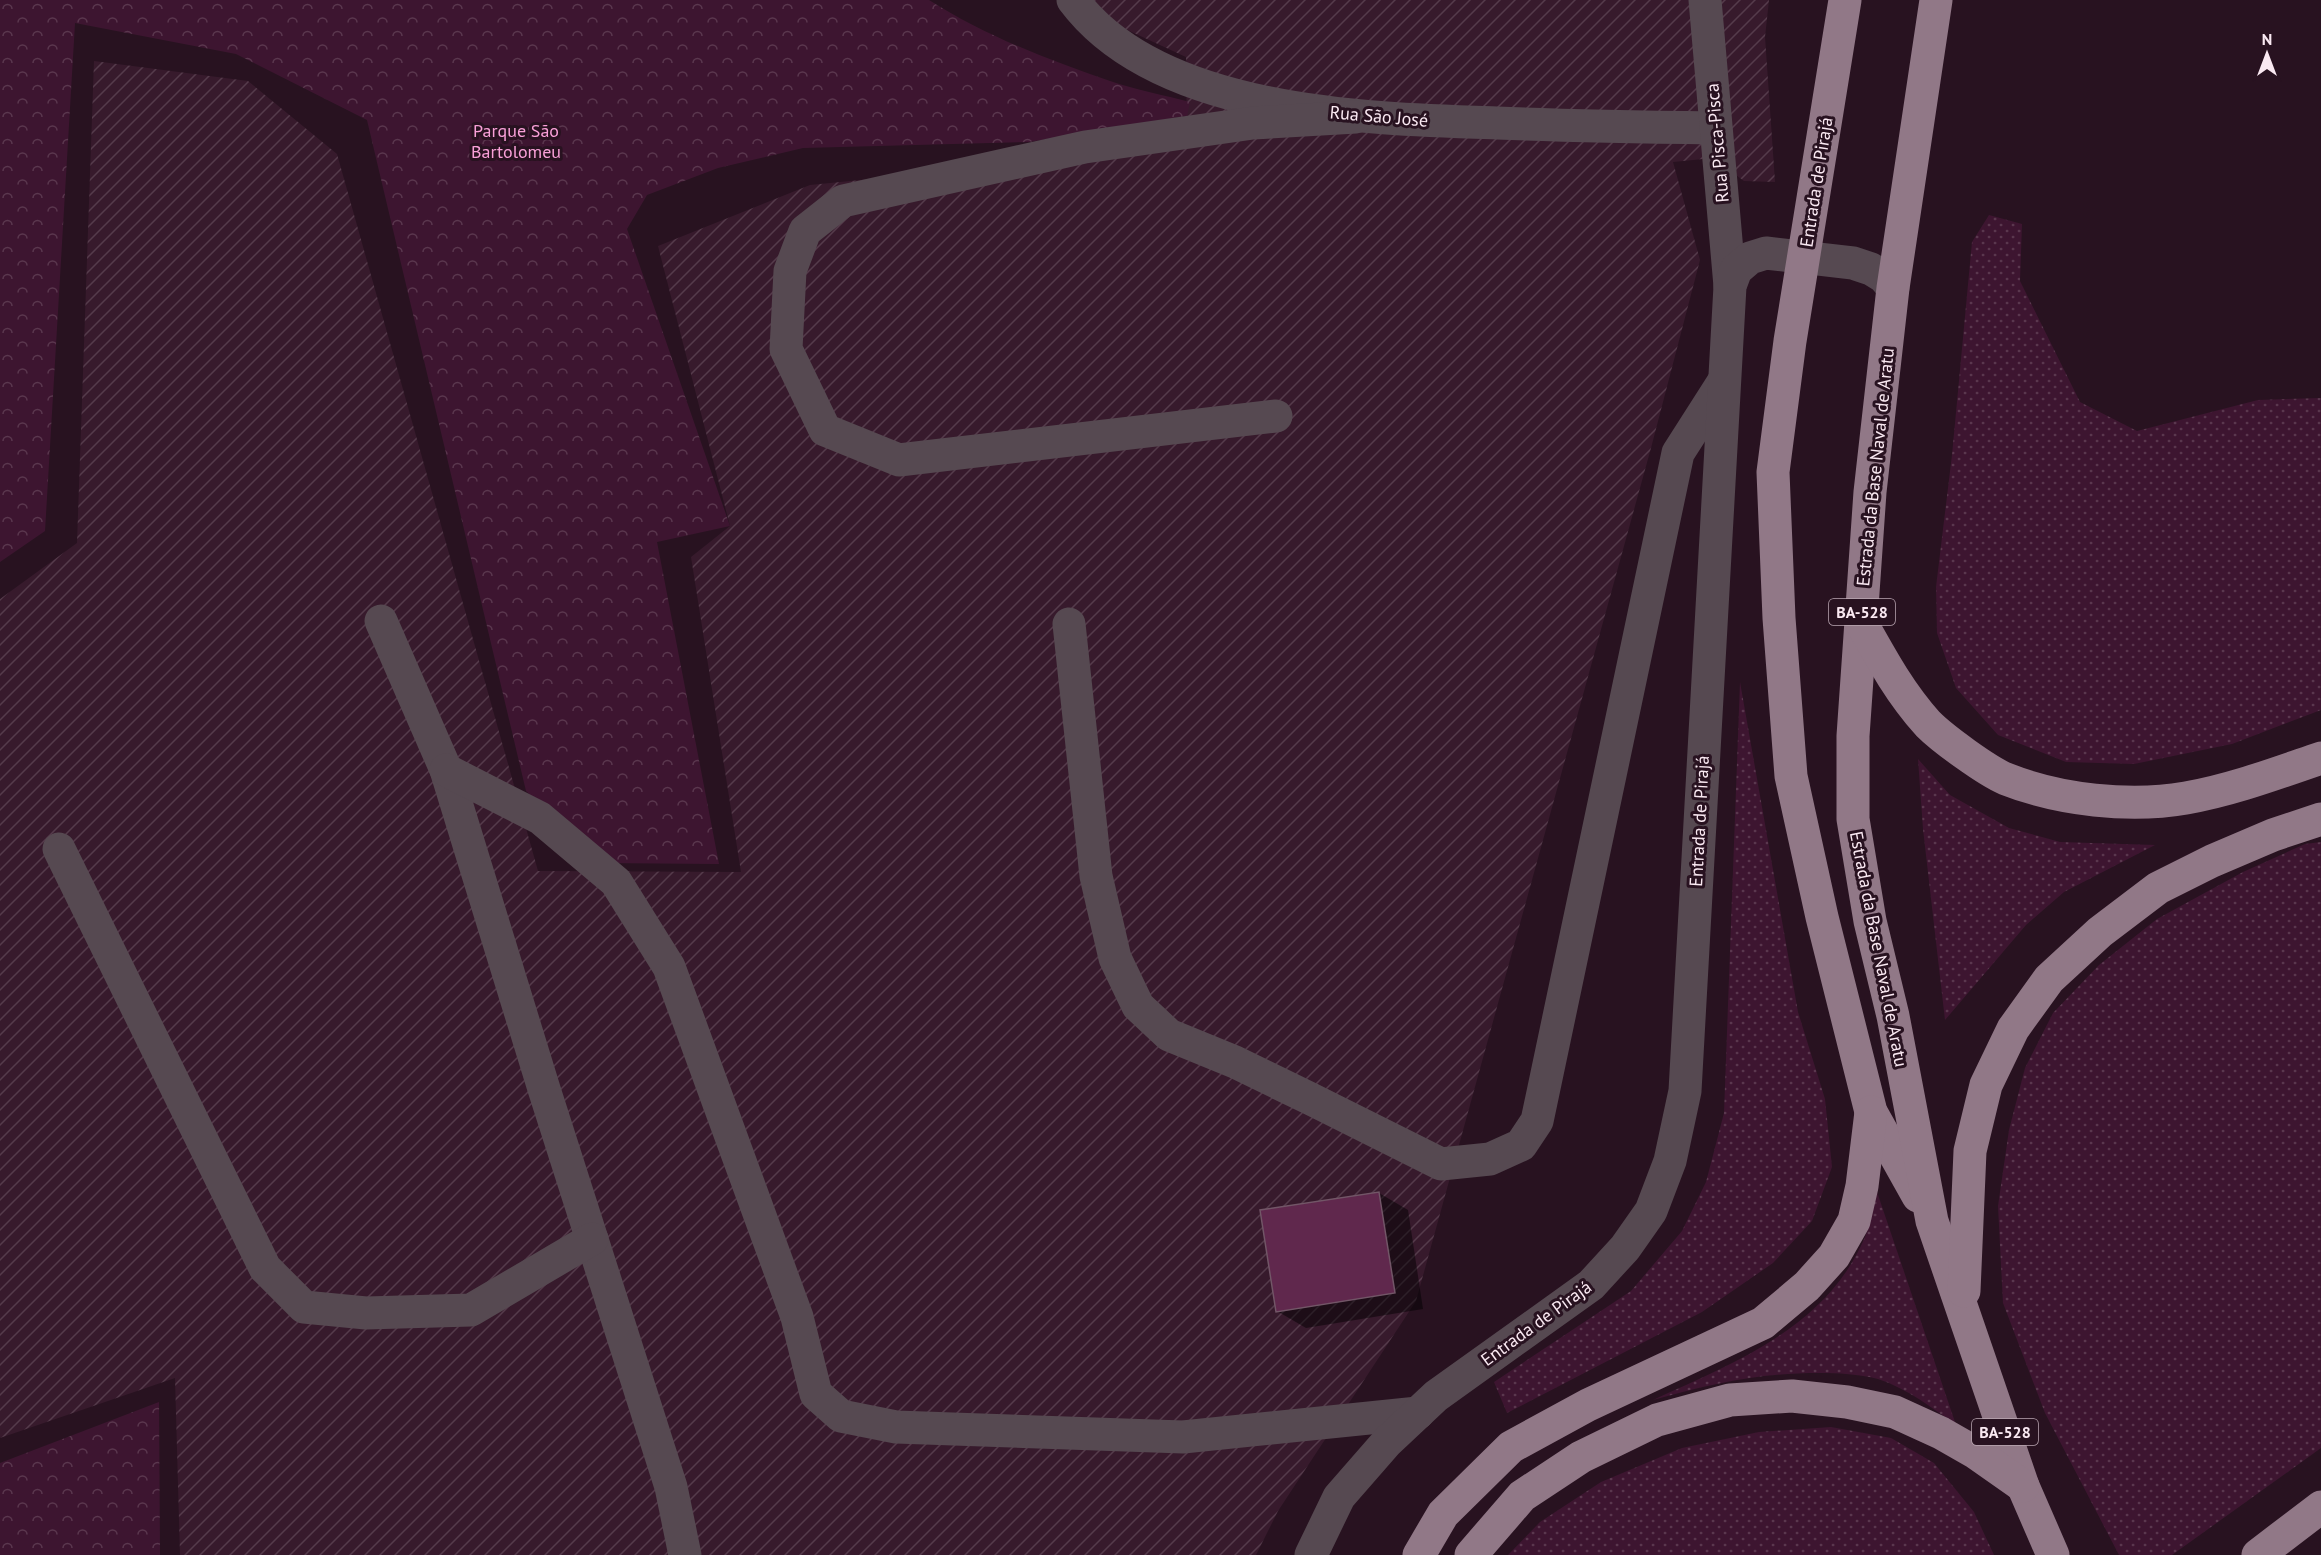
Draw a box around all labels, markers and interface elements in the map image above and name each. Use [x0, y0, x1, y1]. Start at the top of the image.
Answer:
north arrow [2237, 24, 2297, 84]
text: N [2262, 29, 2272, 49]
street label: Rua Pisca-Pisca [1700, 82, 1734, 204]
street label: Rua São José [1329, 100, 1429, 132]
street label: Entrada de Pirajá [1794, 115, 1838, 249]
park label: Parque São Bartolomeu [471, 119, 561, 163]
street label: Estrada da Base Naval de Aratu [1851, 347, 1899, 587]
road number: BA-528 [1829, 599, 1895, 625]
street label: Entrada de Pirajá [1684, 755, 1714, 887]
street label: Estrada da Base Naval de Aratu [1845, 829, 1913, 1069]
street label: Entrada de Pirajá [1476, 1275, 1596, 1371]
road number: BA-528 [1972, 1419, 2038, 1445]

